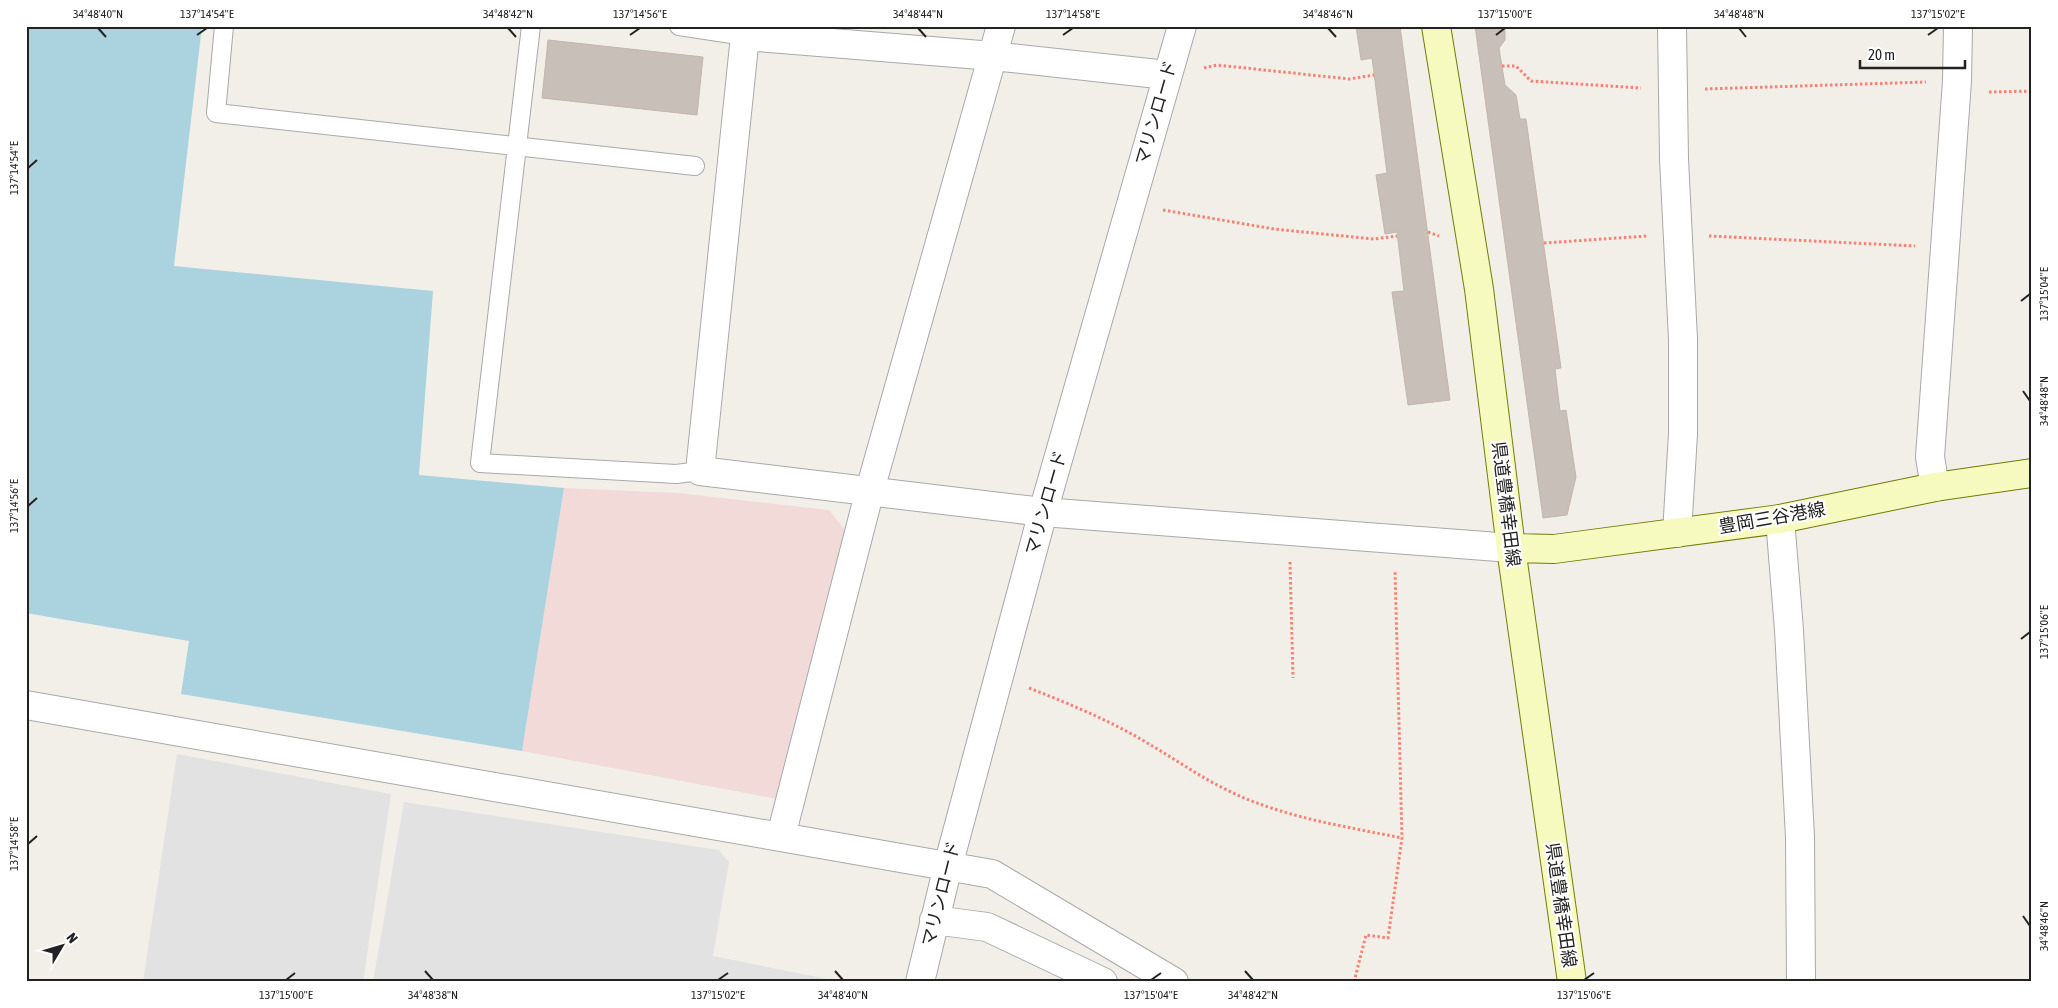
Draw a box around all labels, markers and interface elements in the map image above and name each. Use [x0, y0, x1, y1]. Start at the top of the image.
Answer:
text: 34°48'40"N [73, 7, 123, 21]
text: 137°14'54"E [180, 7, 234, 21]
text: 34°48'42"N [483, 7, 533, 21]
text: 137°14'56"E [613, 7, 667, 21]
text: 34°48'44"N [893, 7, 943, 21]
text: 137°14'58"E [1046, 7, 1100, 21]
text: 34°48'46"N [1303, 7, 1353, 21]
text: 137°15'00"E [1478, 7, 1532, 21]
text: 34°48'48"N [1714, 7, 1764, 21]
text: 137°15'02"E [1911, 7, 1965, 21]
scale bar [1860, 38, 1966, 70]
text: 20 m [1868, 46, 1895, 63]
street label: マリンロード [1131, 58, 1180, 168]
text: 137°14'54"E [7, 141, 21, 195]
text: 137°15'04"E [2037, 267, 2051, 321]
text: 34°48'48"N [2037, 376, 2051, 426]
street label: 県道豊橋幸田線 [1488, 440, 1525, 568]
street label: マリンロード [1021, 448, 1070, 558]
text: 137°14'56"E [7, 479, 21, 533]
street label: 豊岡三谷港線 [1717, 498, 1827, 537]
text: 137°15'06"E [2037, 605, 2051, 659]
text: 137°14'58"E [7, 817, 21, 871]
street label: マリンロード [917, 839, 964, 949]
street label: 県道豊橋幸田線 [1542, 841, 1581, 969]
text: 34°48'46"N [2037, 901, 2051, 951]
north arrow [38, 920, 88, 970]
text: N [63, 930, 81, 946]
text: 137°15'00"E [259, 988, 313, 1002]
text: 34°48'38"N [408, 988, 458, 1002]
text: 137°15'02"E [691, 988, 745, 1002]
text: 34°48'40"N [818, 988, 868, 1002]
text: 137°15'04"E [1124, 988, 1178, 1002]
text: 34°48'42"N [1228, 988, 1278, 1002]
text: 137°15'06"E [1557, 988, 1611, 1002]

